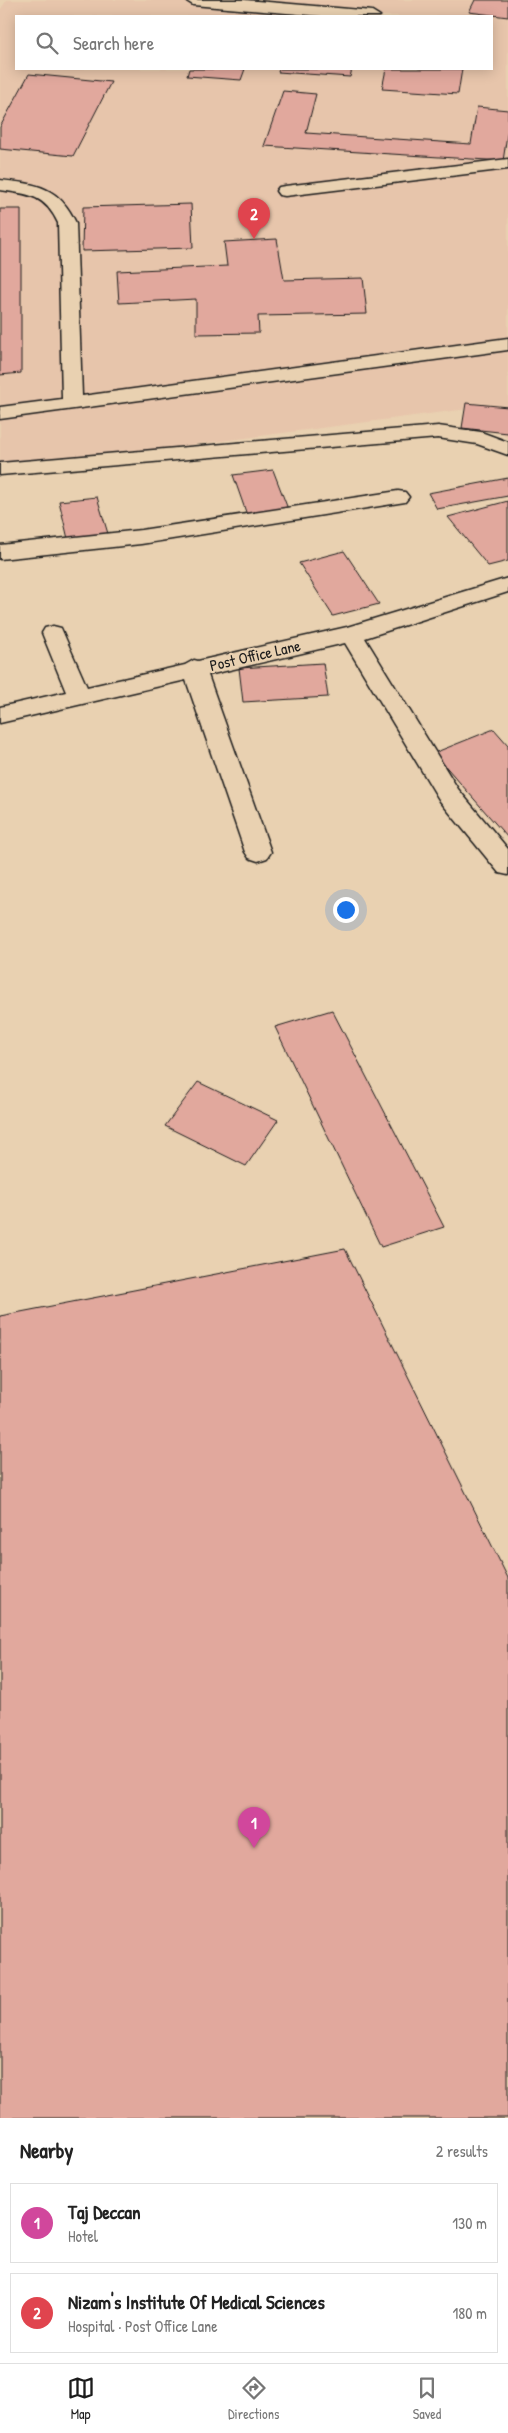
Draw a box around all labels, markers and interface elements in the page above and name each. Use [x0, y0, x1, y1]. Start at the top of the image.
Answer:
search box [15, 15, 493, 70]
icon: search [33, 29, 61, 57]
text: Search here [73, 30, 154, 56]
pin: 2 [238, 198, 270, 239]
street label: Post Office Lane [207, 634, 303, 676]
your location [333, 897, 359, 923]
pin: 1 [238, 1807, 270, 1848]
text: Nearby [20, 2136, 73, 2165]
text: 2 results [436, 2140, 488, 2162]
text: Taj Deccan [68, 2199, 141, 2225]
text: 1 [34, 2212, 40, 2234]
text: 130 m [452, 2212, 487, 2234]
text: Hotel [68, 2225, 98, 2247]
text: Nizam's Institute Of Medical Sciences [68, 2289, 325, 2315]
text: 2 [33, 2302, 41, 2324]
text: 180 m [453, 2302, 487, 2324]
text: Hospital · Post Office Lane [68, 2315, 218, 2337]
tab: Map [67, 2374, 95, 2423]
tab: Directions [228, 2374, 279, 2423]
tab: Saved [413, 2374, 441, 2423]

